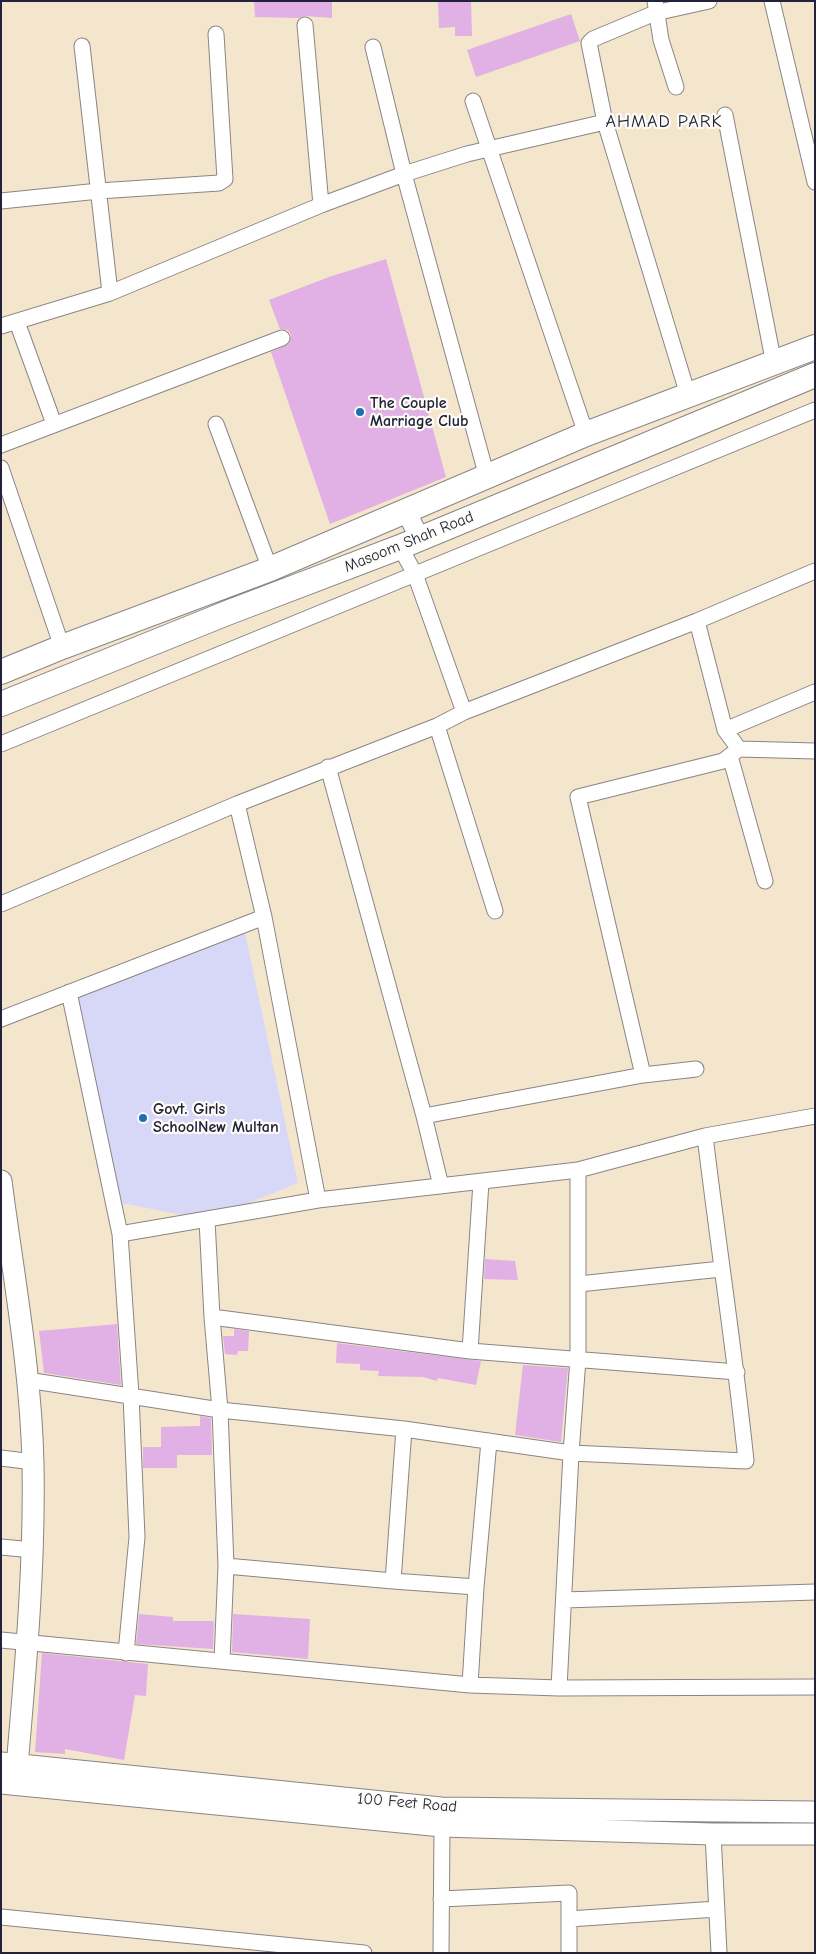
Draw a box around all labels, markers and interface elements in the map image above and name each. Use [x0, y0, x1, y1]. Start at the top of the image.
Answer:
district label: AHMAD PARK [604, 111, 724, 133]
place label: The Couple Marriage Club [370, 393, 468, 431]
marker: The Couple Marriage Club [354, 406, 366, 418]
street label: Masoom Shah Road [341, 507, 477, 577]
place label: Govt. Girls SchoolNew Multan [153, 1099, 279, 1137]
marker: Govt. Girls SchoolNew Multan [137, 1112, 149, 1124]
street label: 100 Feet Road [356, 1789, 458, 1817]

